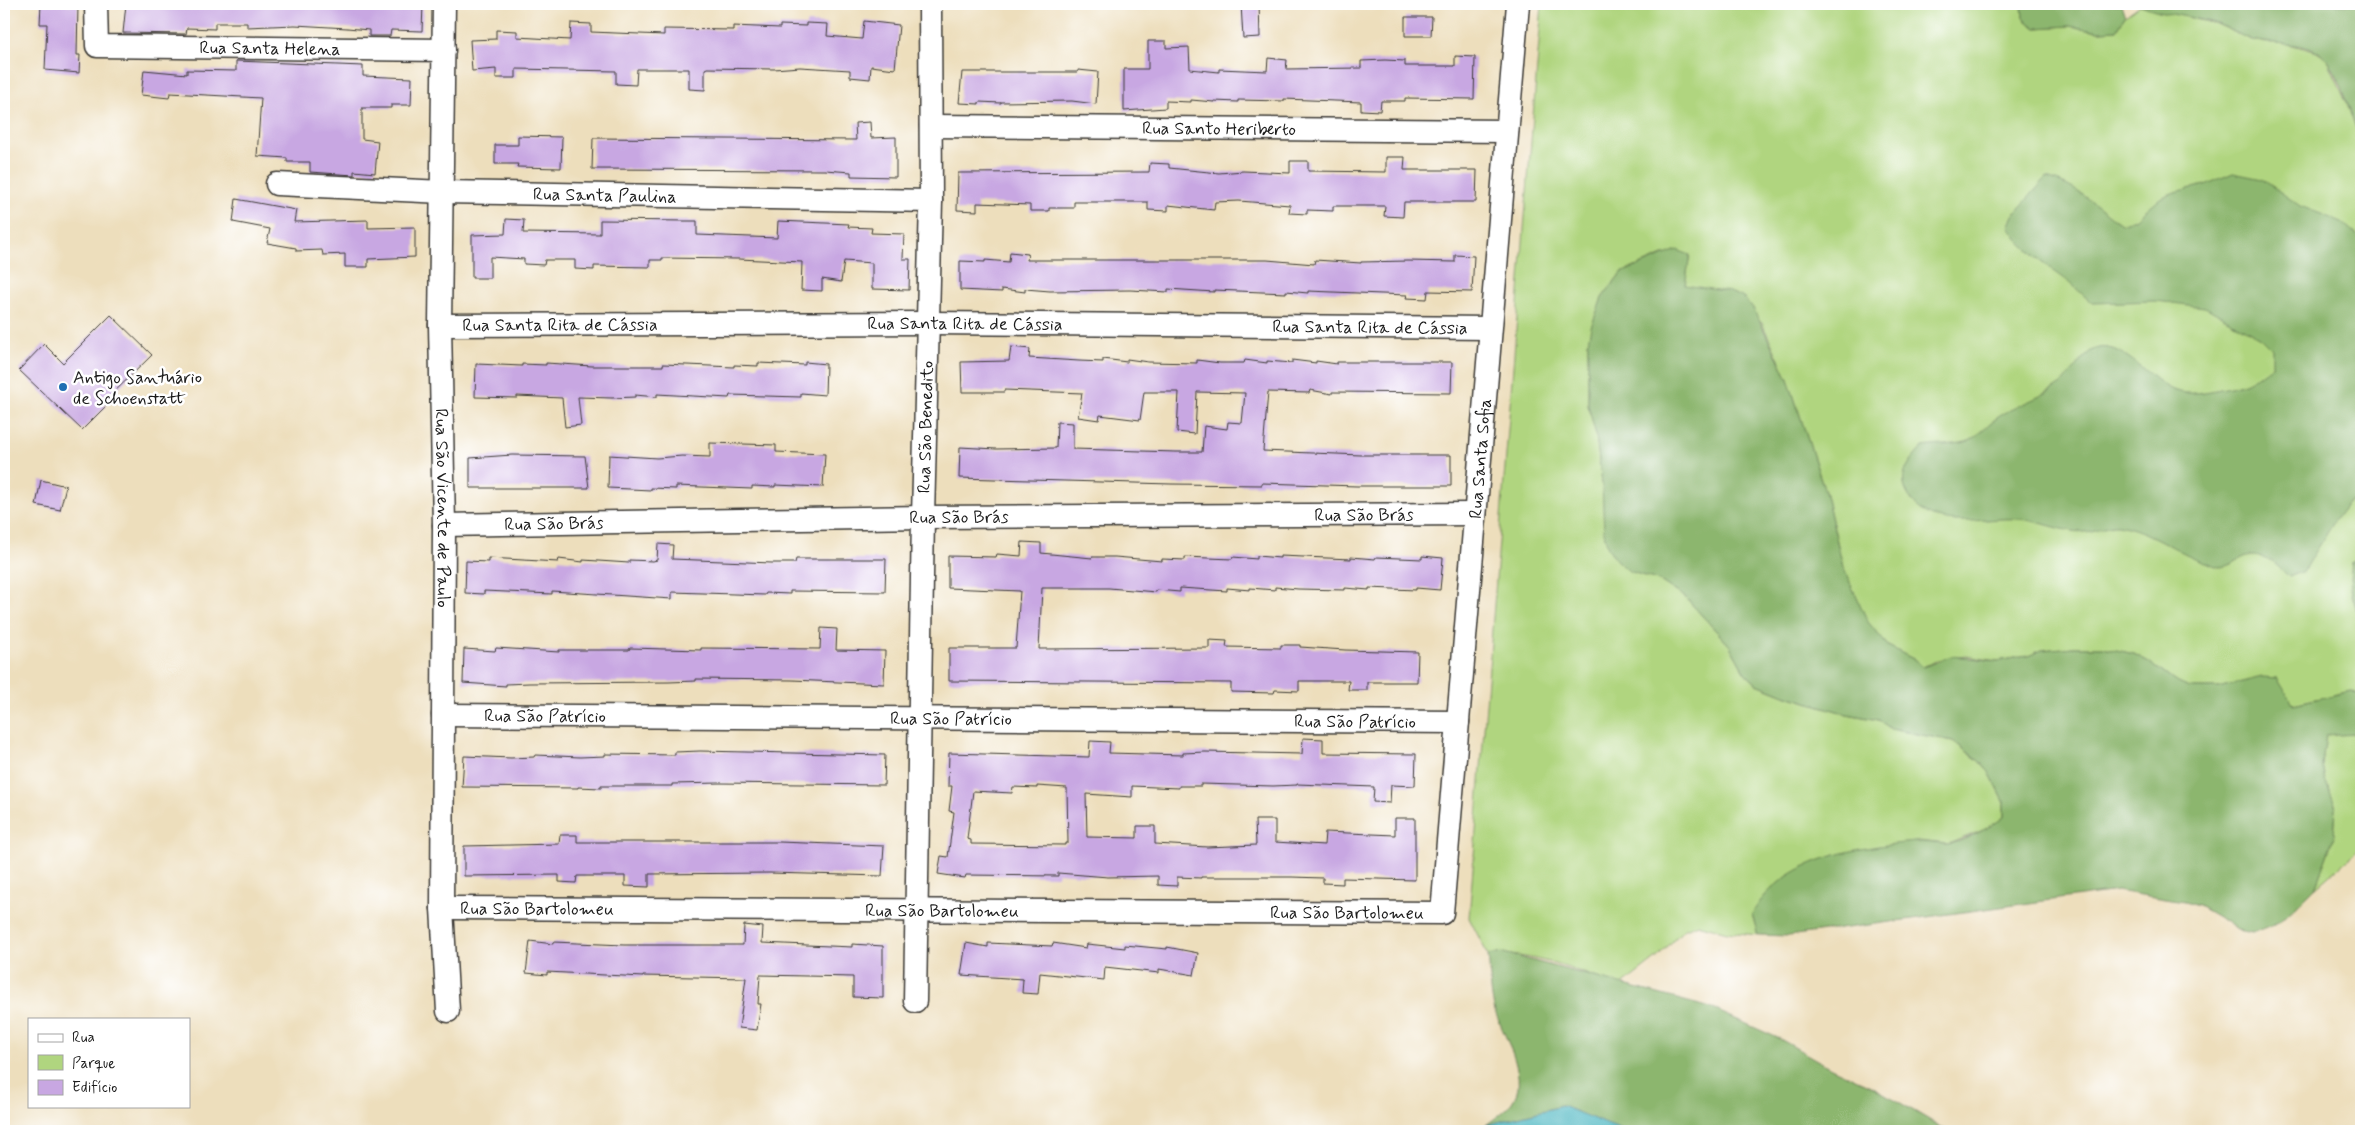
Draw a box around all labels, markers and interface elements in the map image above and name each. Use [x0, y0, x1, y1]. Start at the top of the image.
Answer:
street label: Rua Santa Helena [199, 36, 341, 62]
street label: Rua Santo Heriberto [1142, 117, 1296, 142]
street label: Rua Santa Paulina [533, 183, 677, 209]
street label: Rua Santa Rita de Cássia [867, 312, 1063, 337]
street label: Rua Santa Rita de Cássia [462, 313, 658, 338]
street label: Rua Santa Rita de Cássia [1272, 315, 1468, 341]
street label: Rua São Benedito [913, 360, 940, 494]
place label: Antigo Santuário de Schoenstatt [73, 366, 202, 411]
marker: Antigo Santuário de Schoenstatt [57, 381, 69, 393]
street label: Rua Santa Sofia [1464, 398, 1498, 520]
street label: Rua São Vicente de Paulo [429, 408, 455, 608]
street label: Rua São Brás [1314, 503, 1414, 528]
street label: Rua São Brás [909, 506, 1009, 530]
street label: Rua São Brás [504, 511, 604, 537]
street label: Rua São Patrício [484, 704, 606, 729]
street label: Rua São Patrício [890, 707, 1012, 732]
street label: Rua São Patrício [1294, 710, 1416, 735]
street label: Rua São Bartolomeu [460, 897, 614, 922]
street label: Rua São Bartolomeu [865, 899, 1019, 924]
street label: Rua São Bartolomeu [1270, 901, 1424, 926]
legend [28, 1018, 190, 1108]
text: Rua [72, 1028, 95, 1048]
text: Parque [72, 1054, 115, 1074]
text: Edifício [72, 1078, 117, 1098]

